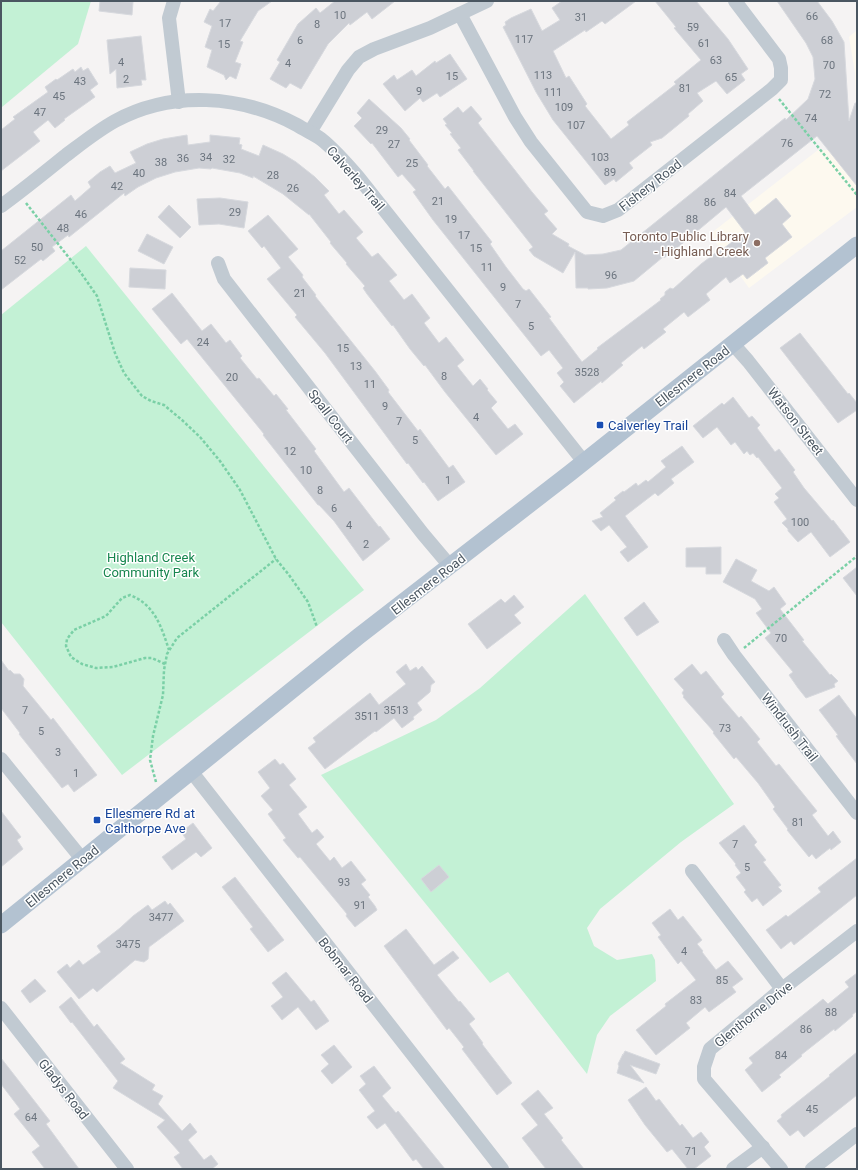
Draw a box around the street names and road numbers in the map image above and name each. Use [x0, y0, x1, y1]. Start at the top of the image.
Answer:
street label: Calverley Trail [324, 143, 388, 213]
street label: Fishery Road [616, 156, 684, 214]
street label: Ellesmere Road [652, 343, 732, 410]
street label: Watson Street [765, 385, 827, 458]
street label: Spall Court [305, 387, 356, 446]
street label: Ellesmere Road [388, 551, 468, 618]
street label: Windrush Trail [758, 690, 821, 764]
street label: Ellesmere Road [23, 842, 102, 910]
street label: Bobmar Road [315, 935, 376, 1006]
street label: Glenthorne Drive [711, 978, 795, 1050]
street label: Gladys Road [35, 1056, 92, 1122]

